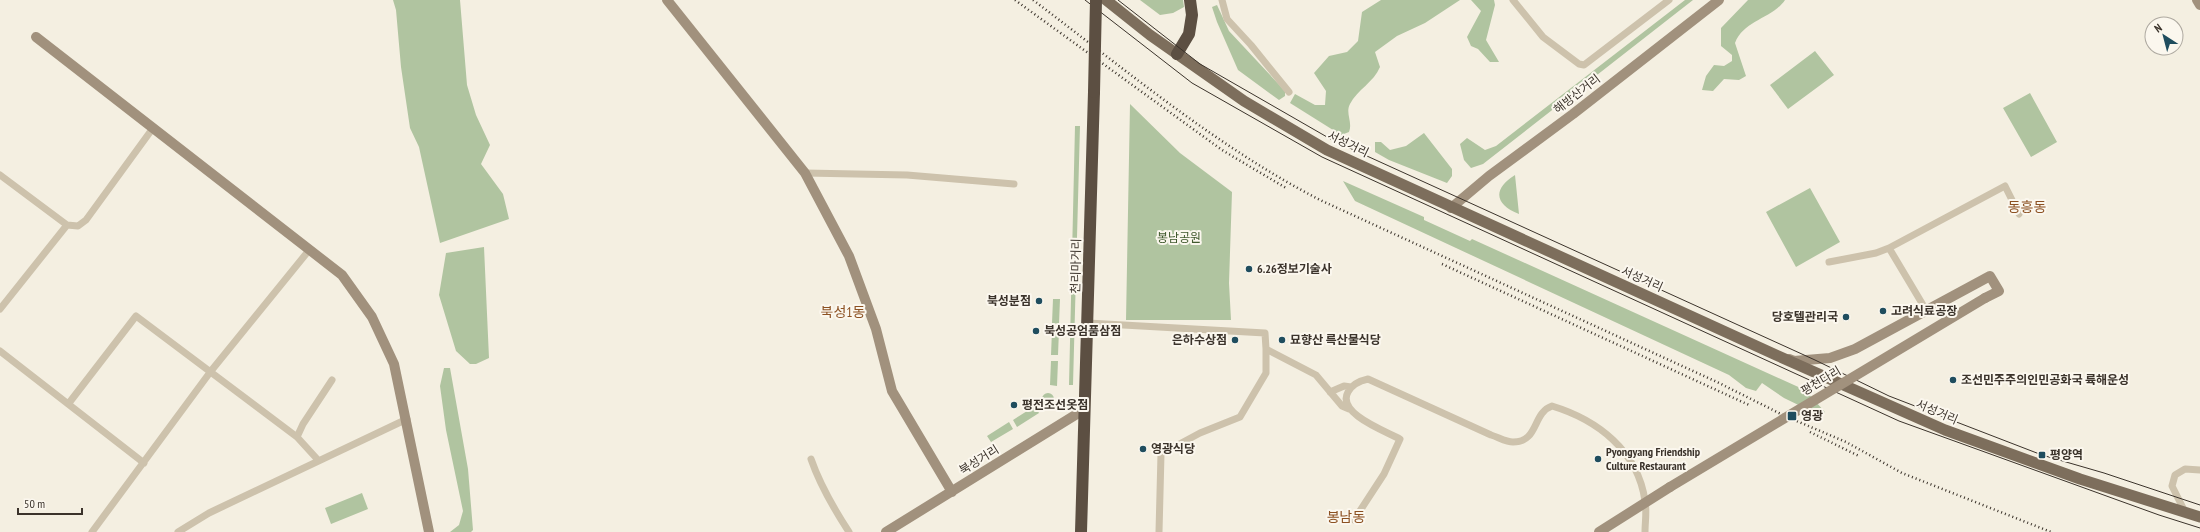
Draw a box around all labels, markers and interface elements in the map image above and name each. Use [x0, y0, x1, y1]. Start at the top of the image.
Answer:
north arrow [2144, 16, 2184, 56]
text: N [2152, 20, 2165, 35]
street label: 해방산거리 [1550, 71, 1603, 117]
street label: 서성거리 [1325, 127, 1371, 160]
district label: 동흥동 [2008, 198, 2046, 216]
park label: 봉남공원 [1157, 230, 1201, 245]
street label: 천리마거리 [1068, 238, 1083, 294]
place label: 6.26정보기술사 [1257, 261, 1332, 276]
street label: 서성거리 [1619, 263, 1665, 294]
marker: 6.26정보기술사 [1244, 264, 1254, 274]
place label: 북성분점 [987, 293, 1031, 308]
marker: 북성분점 [1034, 296, 1044, 306]
district label: 북성1동 [821, 303, 866, 321]
place label: 고려식료공장 [1891, 303, 1957, 318]
marker: 고려식료공장 [1878, 306, 1888, 316]
place label: 당호텔관리국 [1772, 309, 1838, 324]
marker: 당호텔관리국 [1841, 312, 1851, 322]
place label: 북성공엄품삼점 [1044, 323, 1121, 338]
marker: 북성공엄품삼점 [1031, 326, 1041, 336]
place label: 은하수상점 [1172, 332, 1227, 347]
place label: 묘향산 륵산물식당 [1290, 332, 1381, 347]
marker: 은하수상점 [1230, 335, 1240, 345]
marker: 묘향산 륵산물식당 [1277, 335, 1287, 345]
street label: 평천다리 [1798, 363, 1844, 398]
place label: 조선민주주의인민공화국 륙해운성 [1961, 372, 2129, 387]
marker: 조선민주주의인민공화국 륙해운성 [1948, 375, 1958, 385]
street label: 서성거리 [1914, 396, 1960, 427]
place label: 평전조선옷점 [1022, 397, 1088, 412]
marker: 평전조선옷점 [1009, 400, 1019, 410]
place label: 영광 [1801, 408, 1823, 423]
marker: 영광 [1786, 410, 1798, 422]
place label: 영광식당 [1151, 441, 1195, 456]
street label: 북성거리 [956, 442, 1001, 478]
marker: 영광식당 [1138, 444, 1148, 454]
place label: Pyongyang Friendship Culture Restaurant [1606, 444, 1701, 473]
place label: 평양역 [2050, 447, 2083, 462]
marker: 평양역 [2037, 450, 2047, 460]
marker: Pyongyang Friendship Culture Restaurant [1593, 454, 1603, 464]
scale bar [18, 490, 82, 516]
text: 50 m [24, 496, 45, 511]
district label: 봉남동 [1327, 508, 1365, 526]

